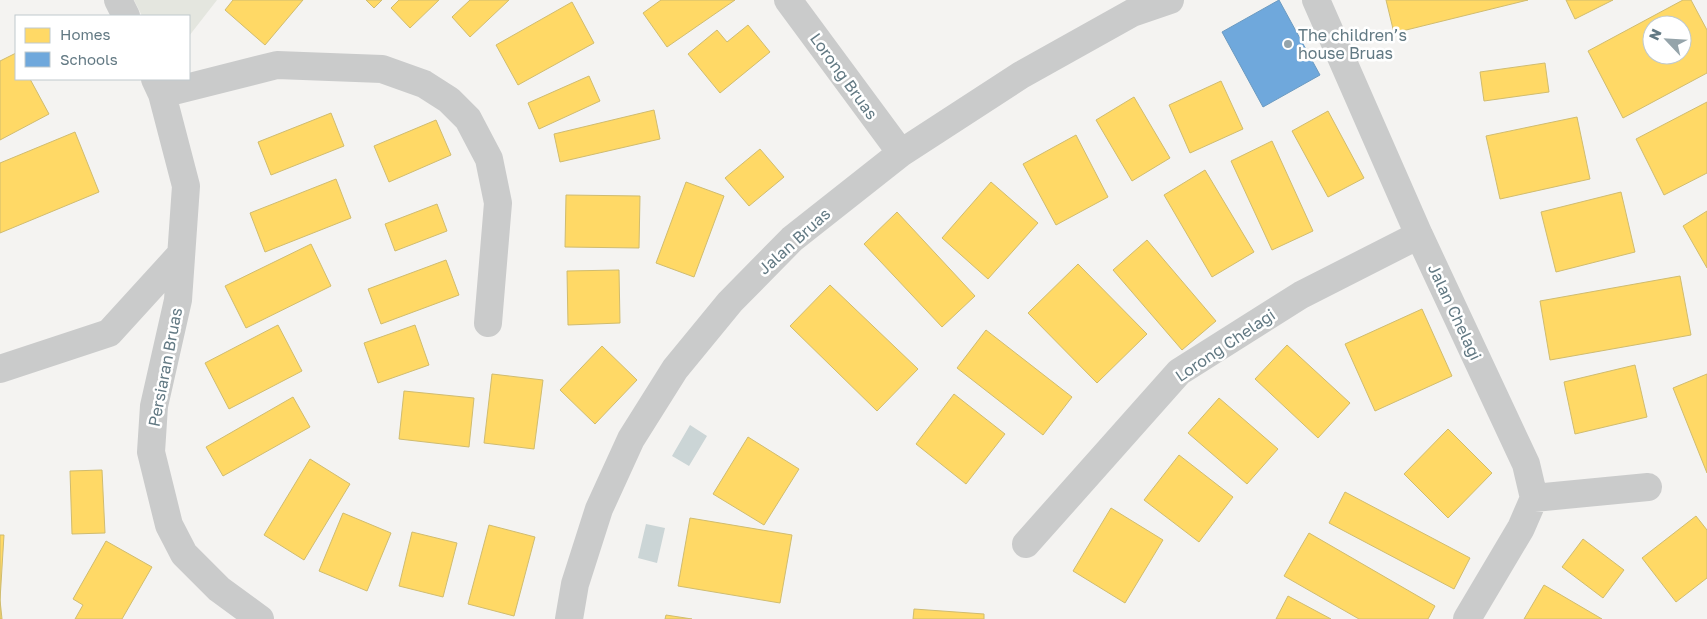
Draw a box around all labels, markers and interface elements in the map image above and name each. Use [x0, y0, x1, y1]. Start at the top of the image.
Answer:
legend [15, 15, 190, 80]
north arrow [1642, 15, 1692, 65]
text: Homes [60, 25, 110, 43]
place label: The children’s house Bruas [1298, 25, 1407, 63]
text: N [1645, 26, 1665, 43]
street label: Lorong Bruas [806, 29, 882, 123]
marker: The children’s house Bruas [1282, 38, 1294, 50]
text: Schools [60, 50, 118, 68]
street label: Jalan Bruas [754, 203, 834, 279]
street label: Jalan Chelagi [1424, 261, 1486, 363]
street label: Lorong Chelagi [1171, 304, 1279, 386]
street label: Persiaran Bruas [144, 306, 186, 428]

